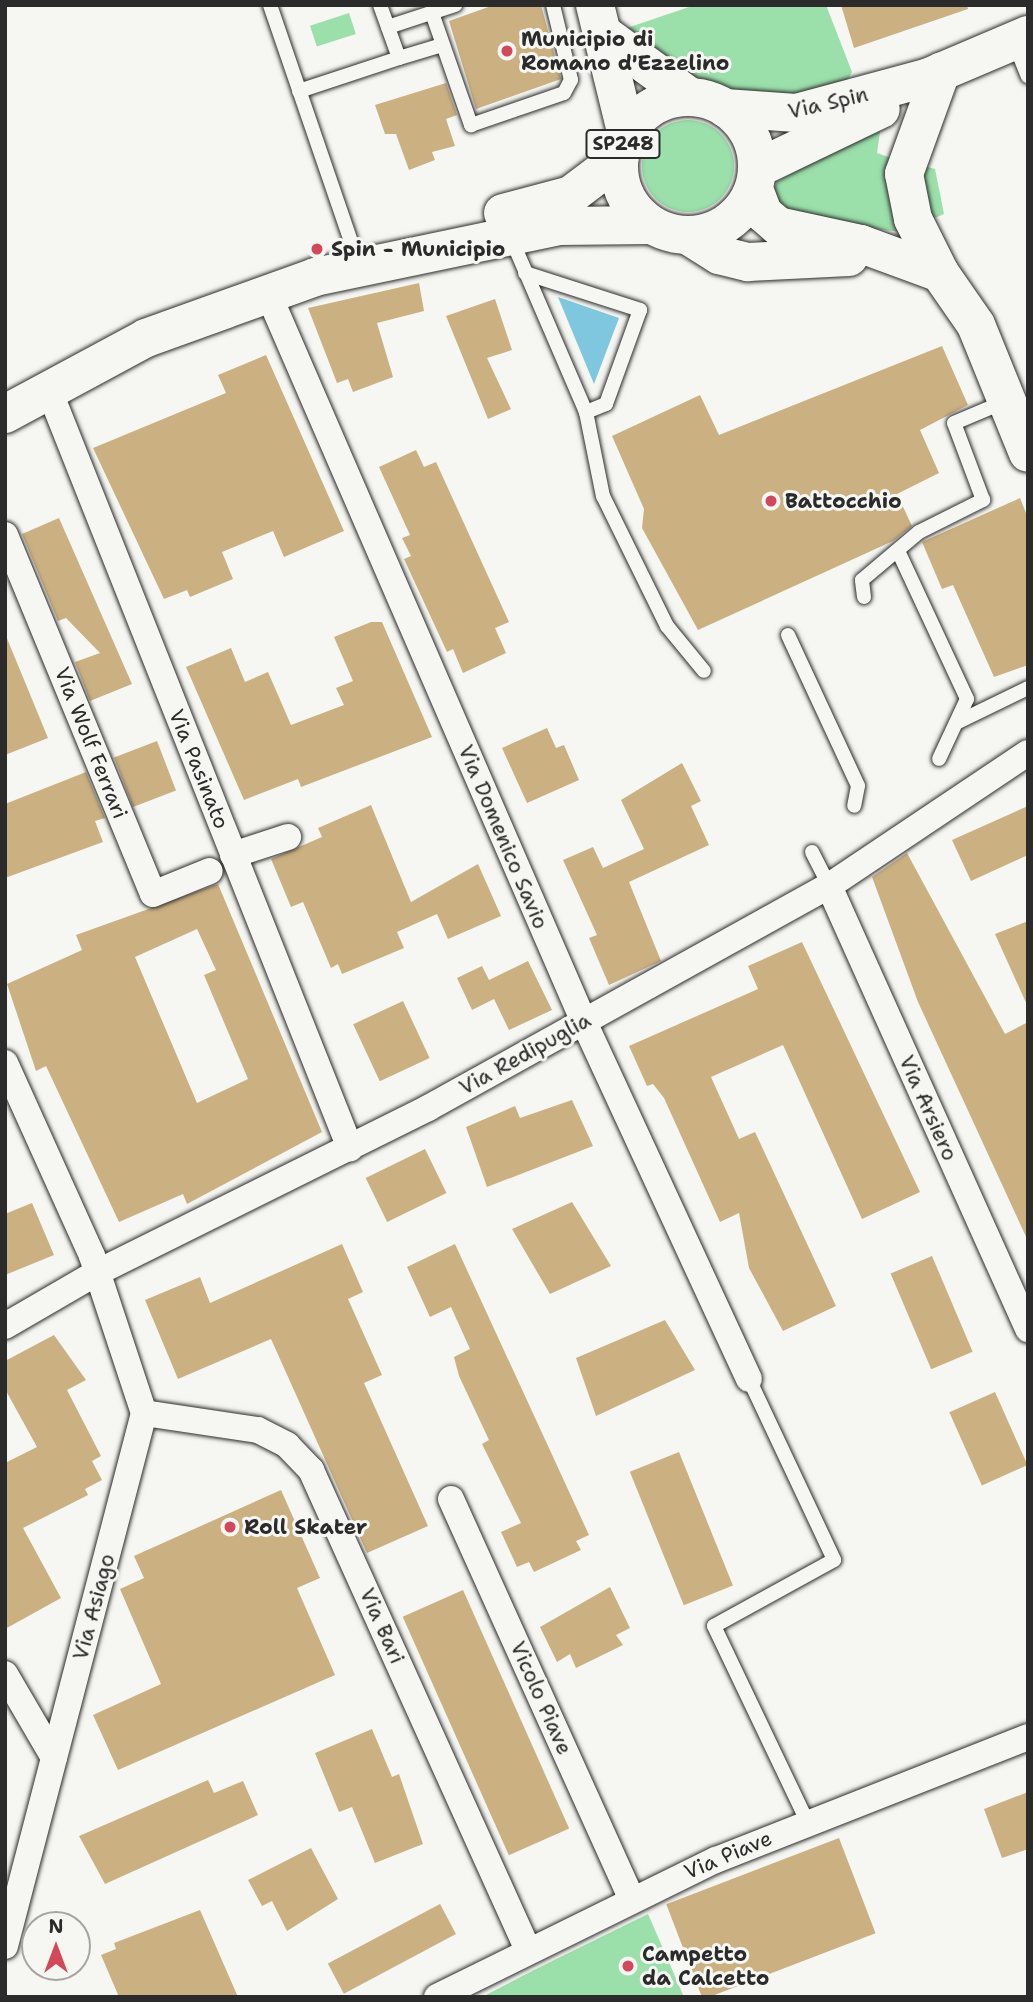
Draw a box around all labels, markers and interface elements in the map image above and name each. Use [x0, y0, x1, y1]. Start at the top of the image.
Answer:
place label: Municipio di Romano d'Ezzelino [521, 26, 729, 76]
marker: Municipio di Romano d'Ezzelino [499, 43, 515, 59]
street label: Via Spin [786, 82, 870, 124]
road number: SP248 [584, 128, 662, 160]
place label: Spin - Municipio [331, 236, 505, 262]
marker: Spin - Municipio [309, 241, 325, 257]
place label: Battocchio [785, 488, 902, 514]
marker: Battocchio [763, 493, 779, 509]
street label: Via Wolf Ferrari [49, 664, 133, 822]
street label: Via Pasinato [164, 706, 234, 832]
street label: Via Domenico Savio [453, 741, 553, 933]
street label: Via Redipuglia [455, 1008, 595, 1100]
street label: Via Arsiero [894, 1051, 962, 1165]
place label: Roll Skater [244, 1514, 367, 1540]
marker: Roll Skater [222, 1519, 238, 1535]
street label: Via Asiago [68, 1551, 120, 1663]
street label: Via Bari [354, 1584, 410, 1668]
street label: Vicolo Piave [505, 1637, 577, 1759]
street label: Via Piave [680, 1825, 776, 1885]
north arrow [21, 1911, 91, 1981]
text: N [48, 1914, 64, 1939]
place label: Campetto da Calcetto [642, 1941, 769, 1991]
marker: Campetto da Calcetto [620, 1958, 636, 1974]

